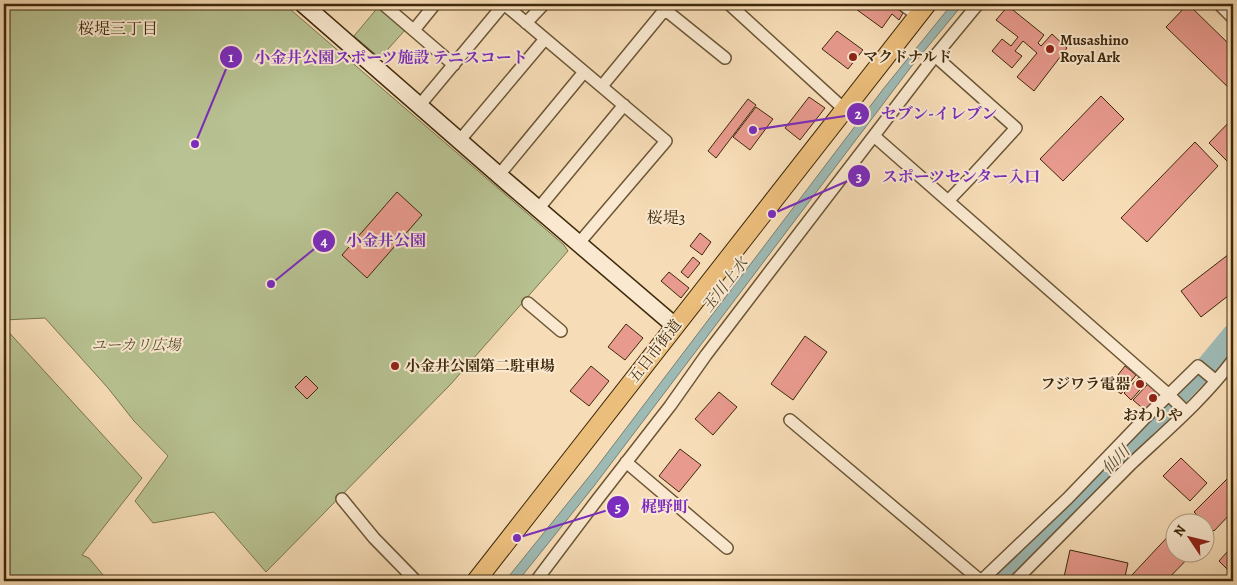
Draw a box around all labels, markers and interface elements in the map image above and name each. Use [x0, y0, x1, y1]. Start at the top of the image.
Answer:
district label: 桜堤三丁目 [78, 18, 158, 40]
place label: Musashino Royal Ark [1060, 30, 1129, 67]
callout: 小金井公園スポーツ施設 テニスコート [219, 41, 539, 72]
marker: Musashino Royal Ark [1044, 43, 1056, 55]
text: 1 [228, 47, 234, 67]
text: 小金井公園スポーツ施設 テニスコート [254, 47, 528, 69]
place label: マクドナルド [863, 47, 952, 67]
marker: マクドナルド [847, 51, 859, 63]
callout: セブン-イレブン [845, 98, 1008, 129]
text: セブン-イレブン [881, 103, 997, 125]
text: 2 [854, 104, 862, 124]
callout: スポーツセンター入口 [846, 161, 1051, 192]
text: スポーツセンター入口 [882, 166, 1040, 188]
text: 3 [856, 167, 862, 187]
district label: 桜堤3 [647, 207, 685, 229]
callout: 小金井公園 [311, 225, 436, 256]
text: 小金井公園 [346, 230, 426, 252]
text: 4 [320, 231, 328, 251]
water label: 玉川上水 [697, 251, 755, 317]
street label: 五日市街道 [624, 315, 686, 387]
park label: ユーカリ広場 [91, 335, 183, 355]
place label: 小金井公園第二駐車場 [405, 356, 555, 376]
marker: 小金井公園第二駐車場 [389, 360, 401, 372]
place label: フジワラ電器 [1041, 374, 1131, 394]
marker: フジワラ電器 [1134, 378, 1146, 390]
marker: おわりや [1147, 392, 1159, 404]
place label: おわりや [1123, 405, 1183, 425]
water label: 仙川 [1097, 439, 1136, 479]
callout: 梶野町 [606, 491, 699, 522]
text: 梶野町 [640, 496, 689, 518]
text: 5 [615, 497, 621, 517]
north arrow [1164, 512, 1214, 562]
text: N [1169, 521, 1190, 540]

